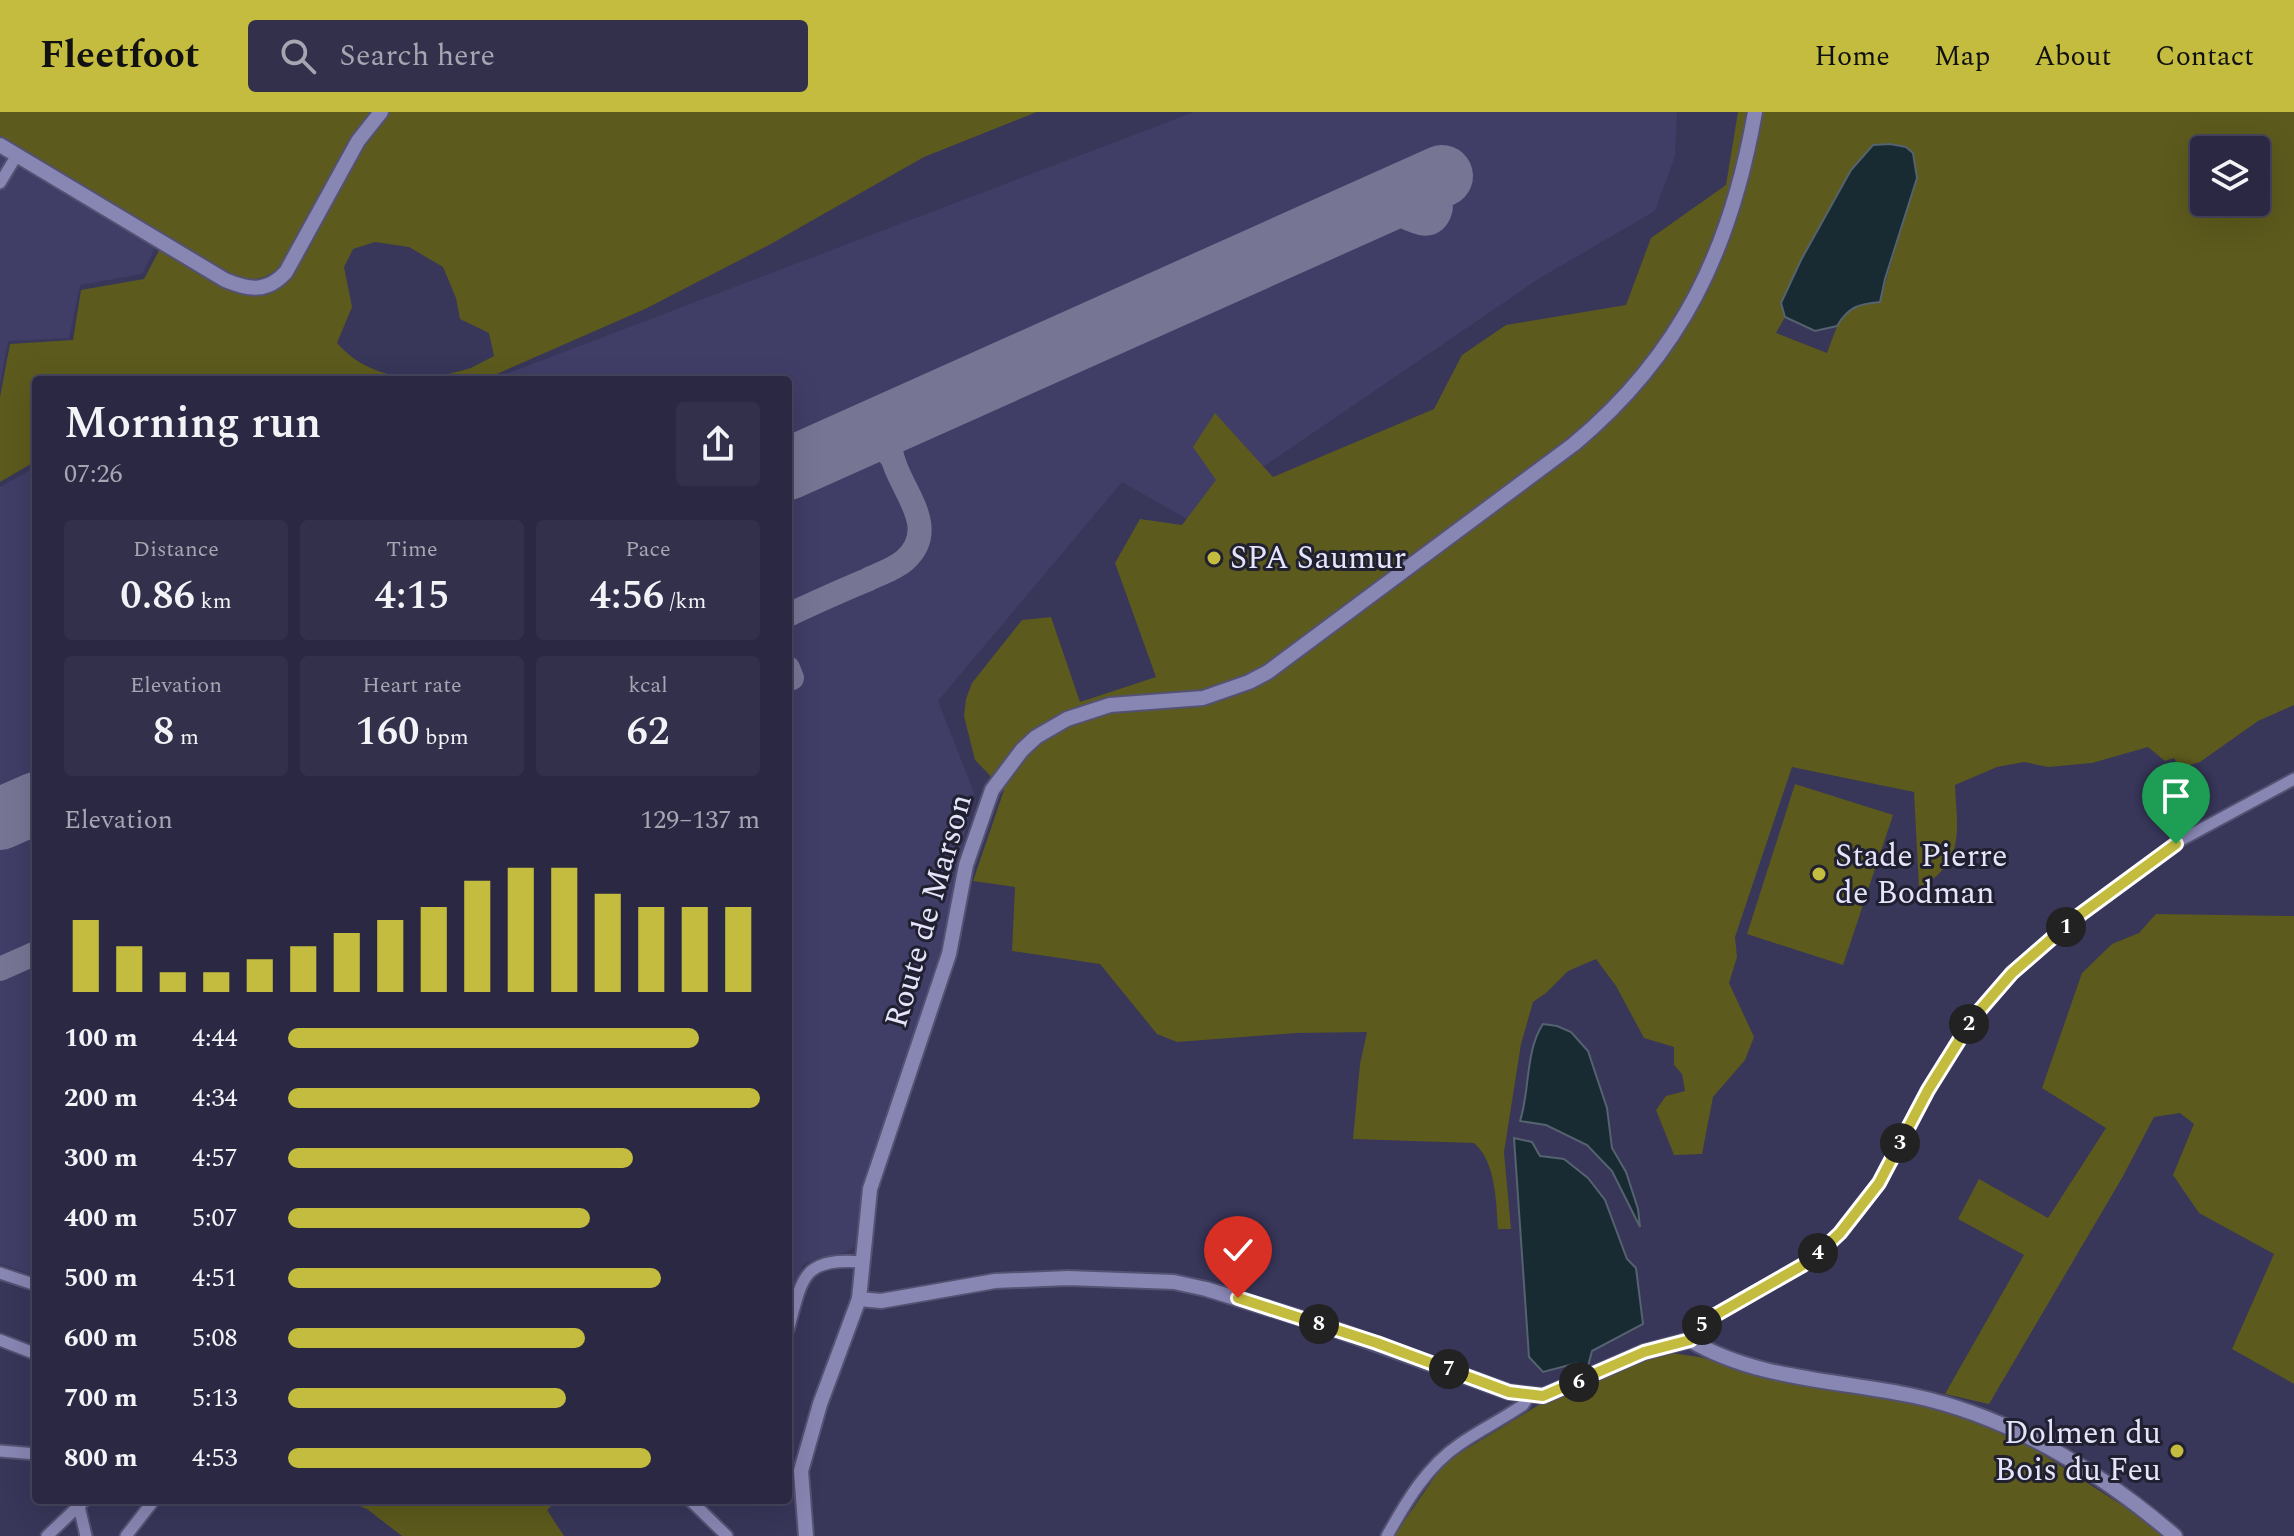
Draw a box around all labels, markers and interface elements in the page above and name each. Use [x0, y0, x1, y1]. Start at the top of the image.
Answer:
search box [248, 20, 808, 92]
text: Fleetfoot [40, 27, 200, 85]
text: Search here [340, 33, 495, 79]
icon: search [276, 34, 320, 78]
text: Home [1814, 35, 1890, 78]
text: Map [1934, 35, 1990, 78]
text: About [2034, 35, 2111, 78]
text: Contact [2155, 35, 2254, 78]
map controls [2190, 136, 2270, 216]
button: layers [2190, 136, 2270, 216]
text: Morning run [64, 390, 321, 457]
button: share [676, 402, 760, 486]
text: 07:26 [64, 454, 123, 494]
text: Distance [133, 533, 219, 566]
text: Time [386, 533, 438, 566]
text: Pace [625, 533, 671, 566]
place label: SPA Saumur [1230, 534, 1406, 583]
marker: SPA Saumur [1205, 549, 1223, 567]
text: 0.86 [120, 566, 195, 627]
text: 4:15 [375, 566, 449, 627]
text: 4:56 [590, 566, 664, 627]
text: km [195, 585, 232, 618]
text: /km [664, 585, 706, 618]
text: Elevation [130, 669, 222, 702]
text: Heart rate [362, 669, 462, 702]
text: kcal [628, 669, 668, 702]
text: 8 [153, 702, 175, 763]
text: 160 [355, 702, 420, 763]
text: 62 [627, 702, 669, 763]
text: m [175, 721, 199, 754]
text: bpm [420, 721, 469, 754]
pin [2142, 762, 2210, 844]
icon: arrive [2154, 774, 2198, 818]
street label: Route de Marson [872, 788, 986, 1034]
text: Elevation [64, 800, 173, 840]
text: 129–137 m [640, 800, 760, 840]
place label: Stade Pierre de Bodman [1835, 832, 2007, 918]
marker: Stade Pierre de Bodman [1810, 865, 1828, 883]
pin: 1 [2046, 907, 2086, 947]
text: 1 [2060, 910, 2072, 943]
pin: 2 [1949, 1004, 1989, 1044]
text: 2 [1963, 1007, 1975, 1040]
text: 100 m [64, 1018, 138, 1058]
text: 4:44 [192, 1018, 238, 1058]
text: 200 m [64, 1078, 138, 1118]
text: 4:34 [192, 1078, 238, 1118]
pin: 3 [1880, 1123, 1920, 1163]
text: 3 [1894, 1126, 1906, 1159]
text: 300 m [64, 1138, 138, 1178]
text: 4:57 [192, 1138, 238, 1178]
text: 400 m [64, 1198, 138, 1238]
text: 5:07 [192, 1198, 238, 1238]
pin [1204, 1216, 1272, 1298]
icon: check [1216, 1228, 1260, 1272]
pin: 4 [1798, 1233, 1838, 1273]
text: 4 [1812, 1236, 1824, 1269]
text: 500 m [64, 1258, 138, 1298]
text: 4:51 [192, 1258, 238, 1298]
pin: 8 [1299, 1304, 1339, 1344]
pin: 5 [1682, 1305, 1722, 1345]
text: 8 [1313, 1307, 1325, 1340]
text: 5 [1696, 1308, 1708, 1341]
text: 600 m [64, 1318, 138, 1358]
text: 5:08 [192, 1318, 238, 1358]
pin: 7 [1429, 1349, 1469, 1389]
text: 7 [1443, 1352, 1455, 1385]
pin: 6 [1559, 1362, 1599, 1402]
text: 6 [1573, 1365, 1585, 1398]
text: 700 m [64, 1378, 138, 1418]
text: 5:13 [192, 1378, 238, 1418]
place label: Dolmen du Bois du Feu [1995, 1409, 2161, 1495]
text: 800 m [64, 1438, 138, 1478]
text: 4:53 [192, 1438, 238, 1478]
marker: Dolmen du Bois du Feu [2168, 1442, 2186, 1460]

